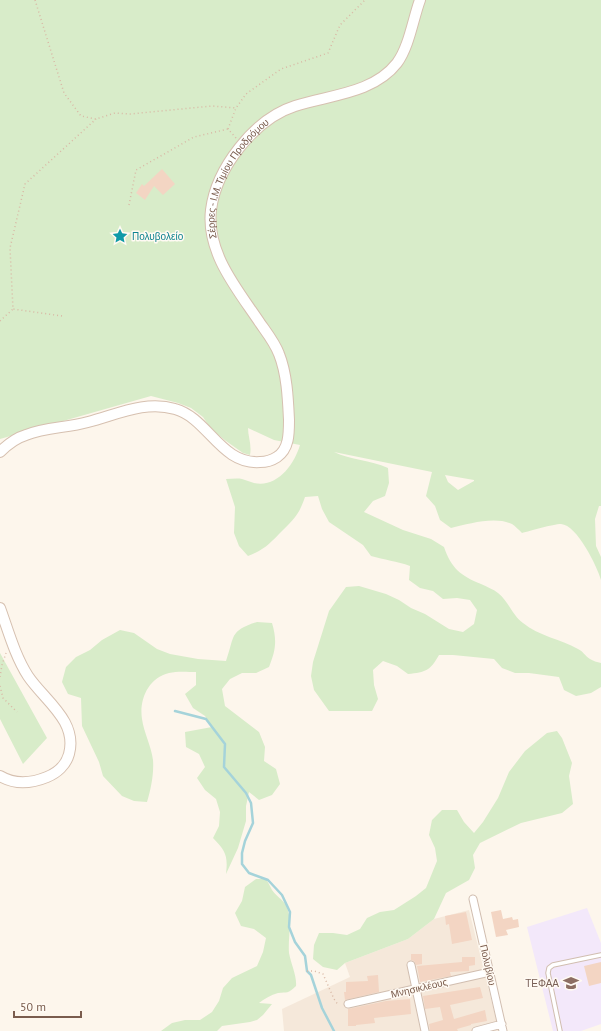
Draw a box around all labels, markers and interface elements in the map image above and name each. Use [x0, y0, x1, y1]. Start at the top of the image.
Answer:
street label: Σέρρες - Ι.Μ. Τιμίου Προδρόμου [204, 115, 271, 240]
place icon: Πολυβολείο [111, 227, 129, 245]
place label: Πολυβολείο [132, 230, 184, 243]
street label: Πολυβίου [477, 943, 499, 987]
school or university icon: ΤΕΦΑΑ [562, 974, 580, 992]
street label: Μνησικλέους [389, 975, 449, 1001]
place label: ΤΕΦΑΑ [525, 977, 559, 990]
scale bar [14, 993, 81, 1019]
text: 50 m [20, 999, 46, 1014]

